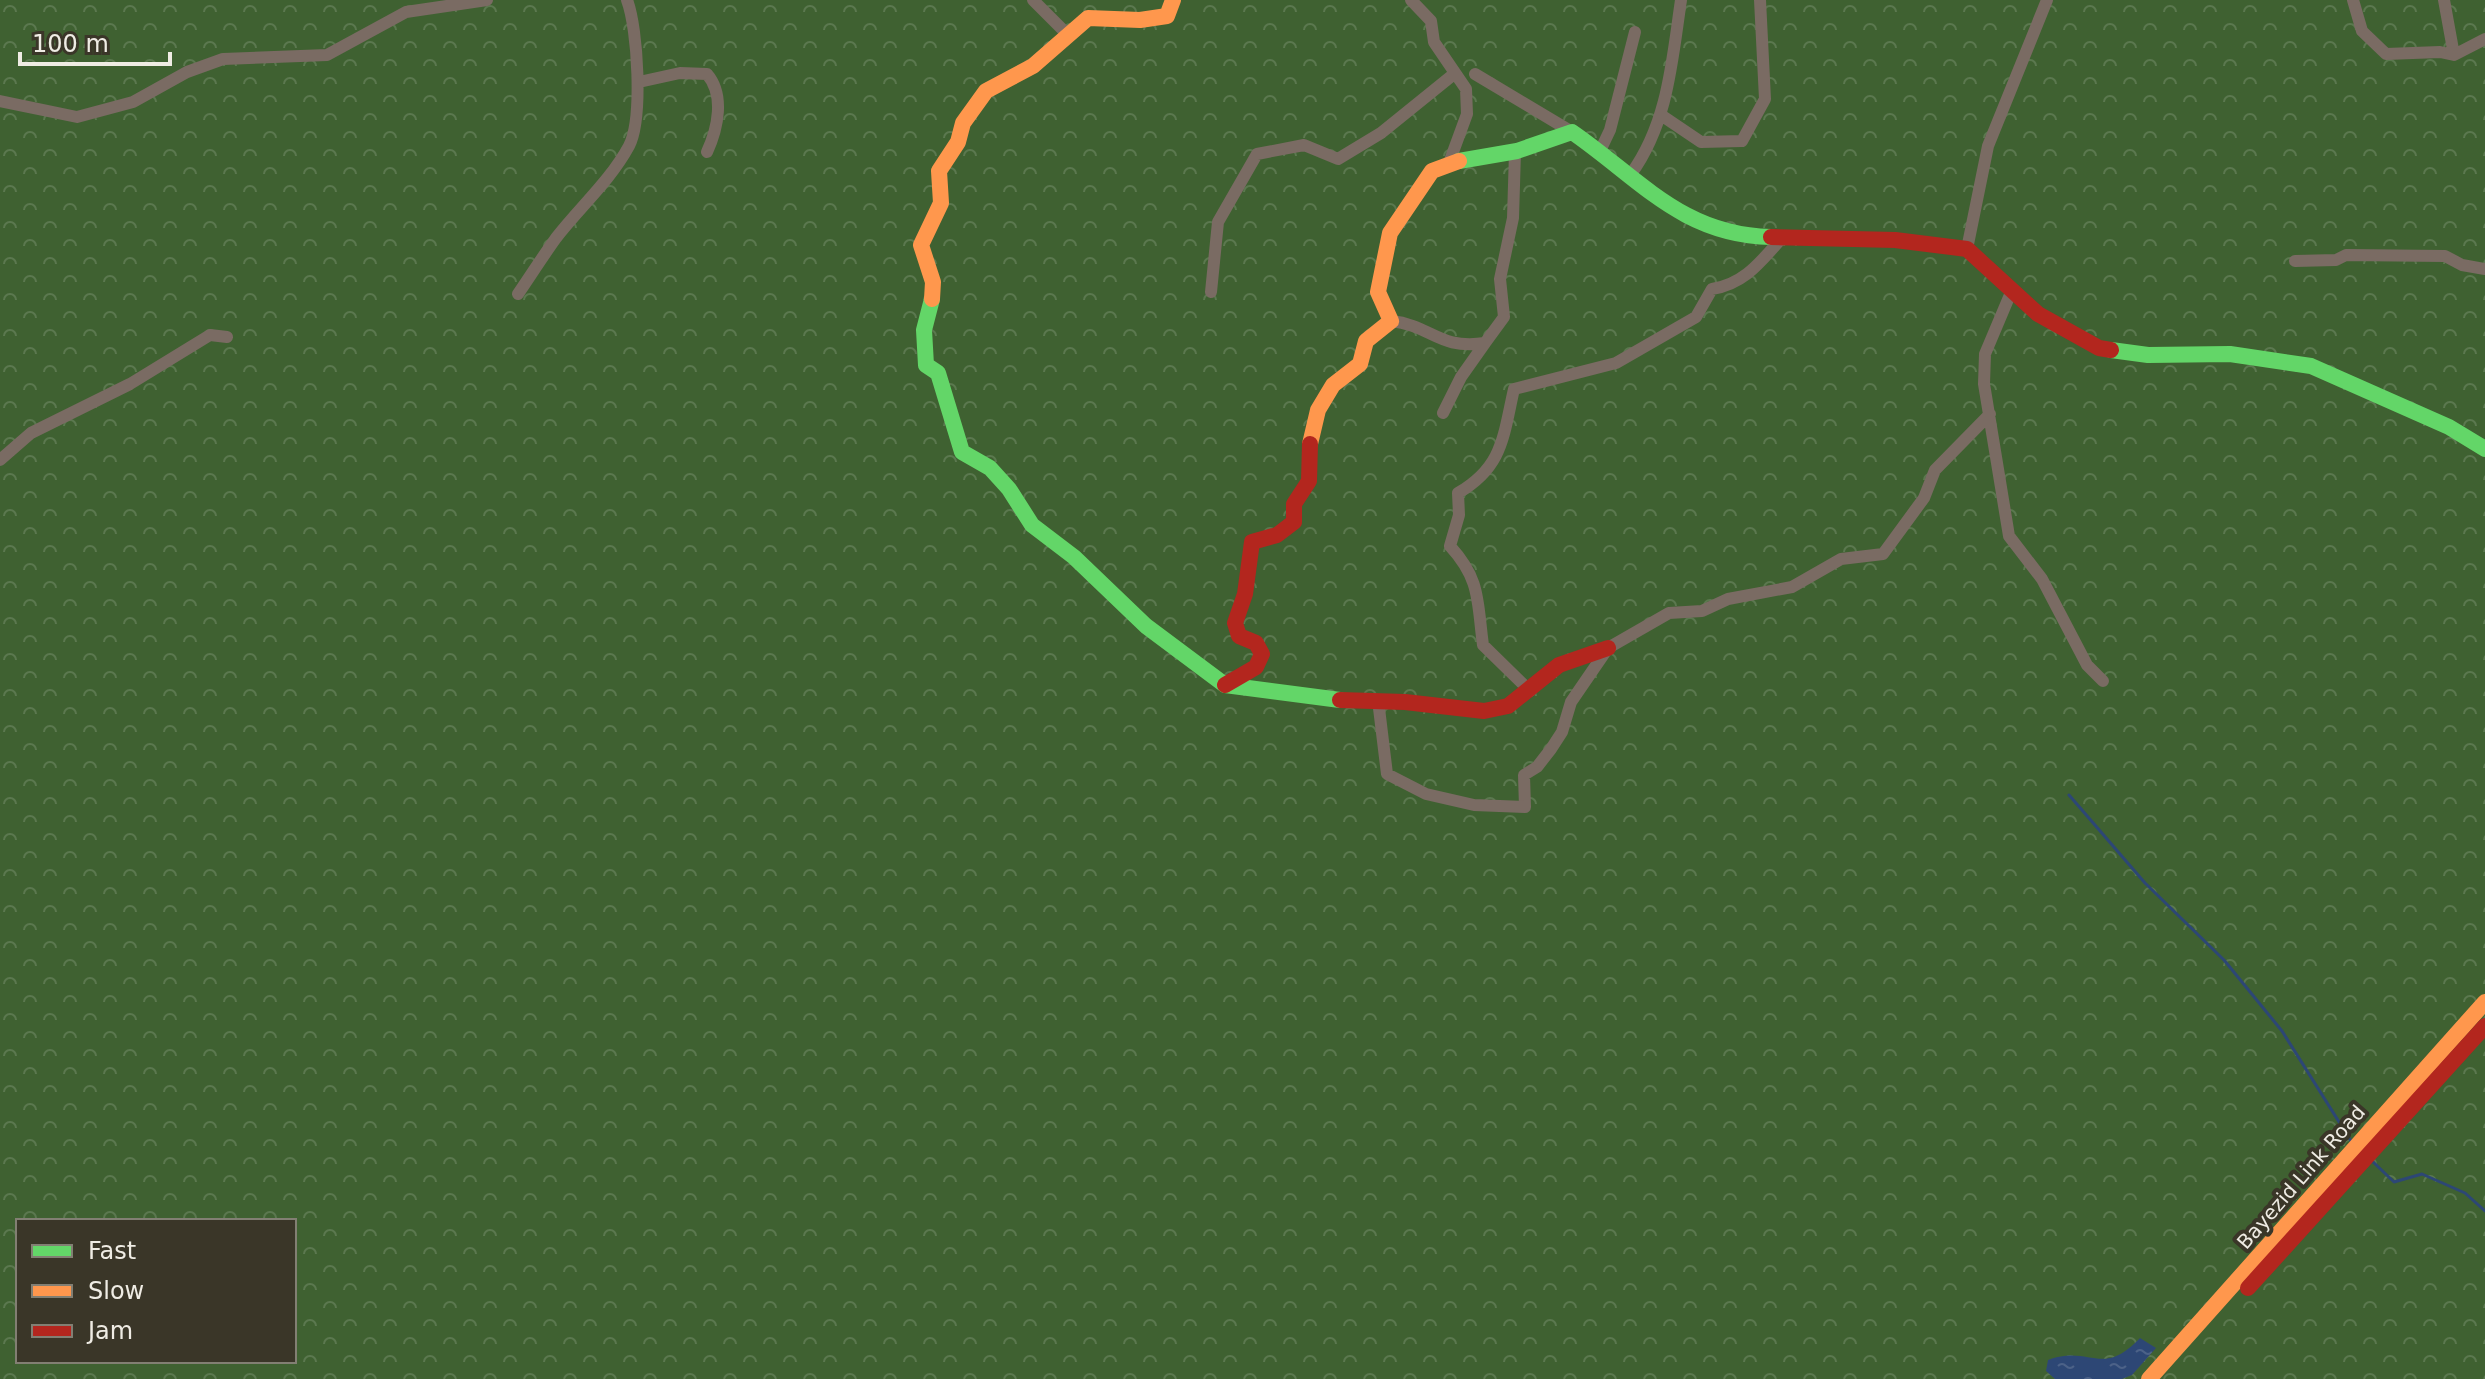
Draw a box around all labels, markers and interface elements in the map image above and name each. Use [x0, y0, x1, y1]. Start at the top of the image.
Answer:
scale bar [20, 16, 170, 66]
text: 100 m [32, 30, 109, 58]
street label: Bayezid Link Road [2232, 1100, 2370, 1254]
legend [16, 1219, 296, 1363]
text: Fast [88, 1237, 136, 1265]
text: Slow [88, 1277, 144, 1305]
text: Jam [86, 1317, 133, 1345]

